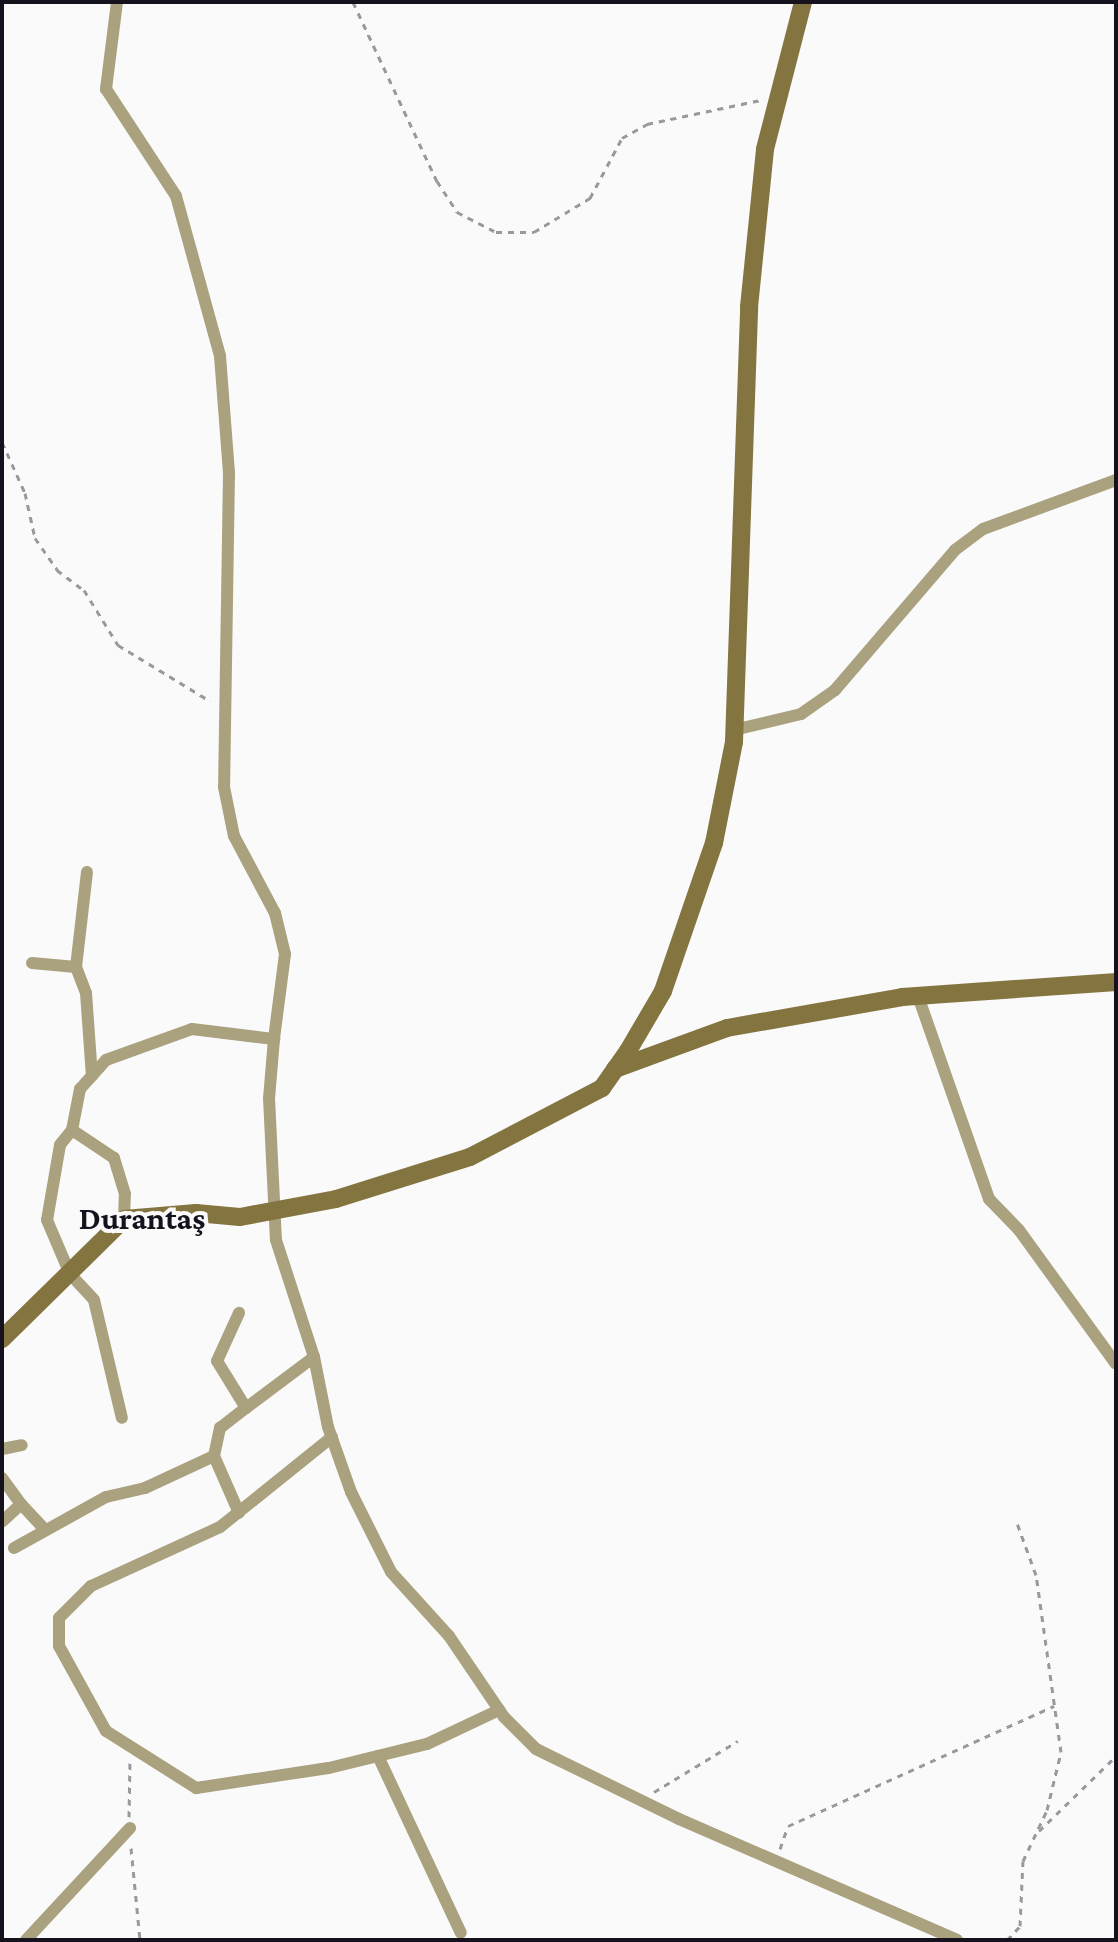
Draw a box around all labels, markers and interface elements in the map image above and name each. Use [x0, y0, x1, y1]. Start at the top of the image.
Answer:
district label: Durantaş [79, 1199, 205, 1237]

